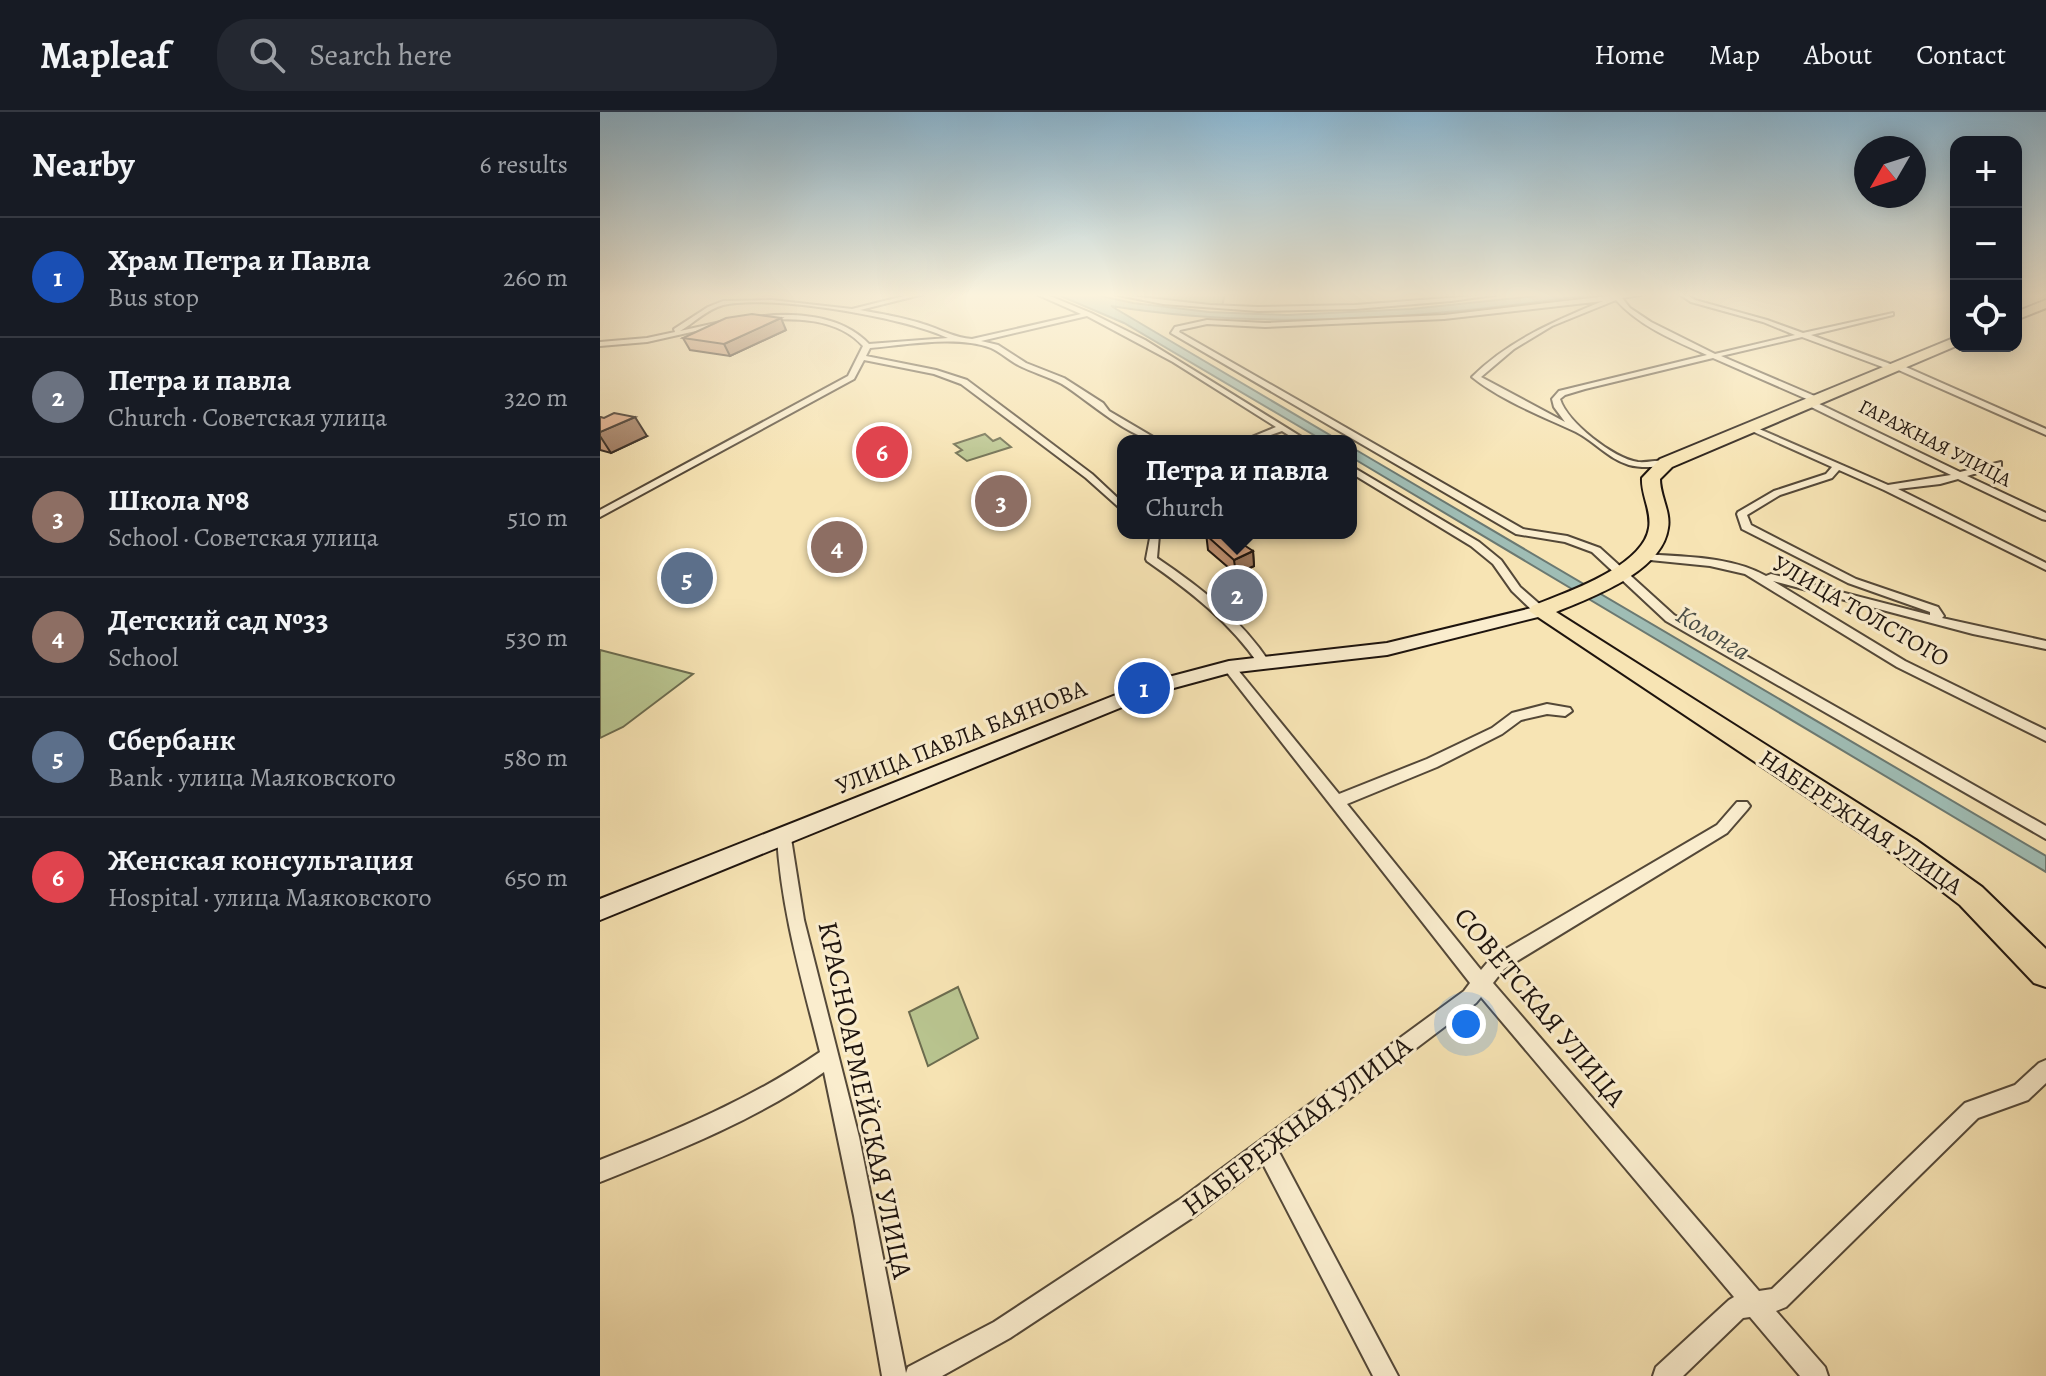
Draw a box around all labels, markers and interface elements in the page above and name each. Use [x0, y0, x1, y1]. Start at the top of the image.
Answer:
search box [217, 19, 777, 91]
text: Mapleaf [40, 29, 169, 81]
icon: search [245, 33, 289, 77]
text: Search here [309, 35, 452, 75]
text: Home [1594, 36, 1665, 74]
text: Map [1709, 36, 1760, 74]
text: About [1804, 36, 1872, 74]
text: Contact [1916, 36, 2006, 74]
north arrow [1854, 136, 1926, 208]
map controls [1950, 136, 2022, 352]
button: + [1950, 136, 2022, 208]
text: Nearby [32, 141, 135, 188]
text: 6 results [480, 147, 568, 182]
button: − [1950, 208, 2022, 280]
text: Храм Петра и Павла [108, 240, 370, 280]
text: 1 [53, 260, 63, 295]
text: 260 m [503, 260, 568, 295]
text: Bus stop [108, 280, 199, 315]
button: locate [1950, 280, 2022, 352]
text: Петра и павла [108, 360, 291, 400]
text: 2 [52, 380, 64, 415]
text: 320 m [504, 380, 568, 415]
street label: ГАРАЖНАЯ УЛИЦА [1854, 393, 2016, 493]
text: Church · Советская улица [108, 400, 387, 435]
pin: 6 [856, 422, 908, 482]
popup [1117, 435, 1357, 539]
text: Петра и павла [1145, 450, 1329, 490]
pin: 3 [975, 471, 1027, 531]
text: Школа №8 [108, 480, 250, 520]
text: Church [1145, 490, 1224, 525]
text: 3 [52, 500, 64, 535]
text: 510 m [507, 500, 568, 535]
pin: 4 [811, 517, 863, 577]
text: School · Советская улица [108, 520, 379, 555]
street label: УЛИЦА ТОЛСТОГО [1767, 547, 1955, 675]
pin: 5 [661, 548, 713, 608]
pin: 2 [1211, 565, 1263, 625]
water label: Колонга [1669, 597, 1757, 669]
text: Детский сад №33 [108, 600, 329, 640]
text: 4 [52, 620, 64, 655]
text: 530 m [505, 620, 568, 655]
text: School [108, 640, 178, 675]
pin: 1 [1118, 658, 1170, 718]
street label: УЛИЦА ПАВЛА БАЯНОВА [831, 672, 1092, 802]
text: Сбербанк [108, 720, 236, 760]
text: 5 [52, 740, 64, 775]
text: 580 m [504, 740, 568, 775]
street label: НАБЕРЕЖНАЯ УЛИЦА [1753, 742, 1970, 903]
text: Bank · улица Маяковского [108, 760, 396, 795]
text: Женская консультация [108, 840, 414, 880]
text: 6 [52, 860, 64, 895]
text: 650 m [504, 860, 568, 895]
text: Hospital · улица Маяковского [108, 880, 432, 915]
street label: СОВЕТСКАЯ УЛИЦА [1445, 899, 1635, 1115]
street label: КРАСНОАРМЕЙСКАЯ УЛИЦА [809, 918, 922, 1283]
your location [1446, 1004, 1486, 1044]
street label: НАБЕРЕЖНАЯ УЛИЦА [1174, 1027, 1420, 1225]

